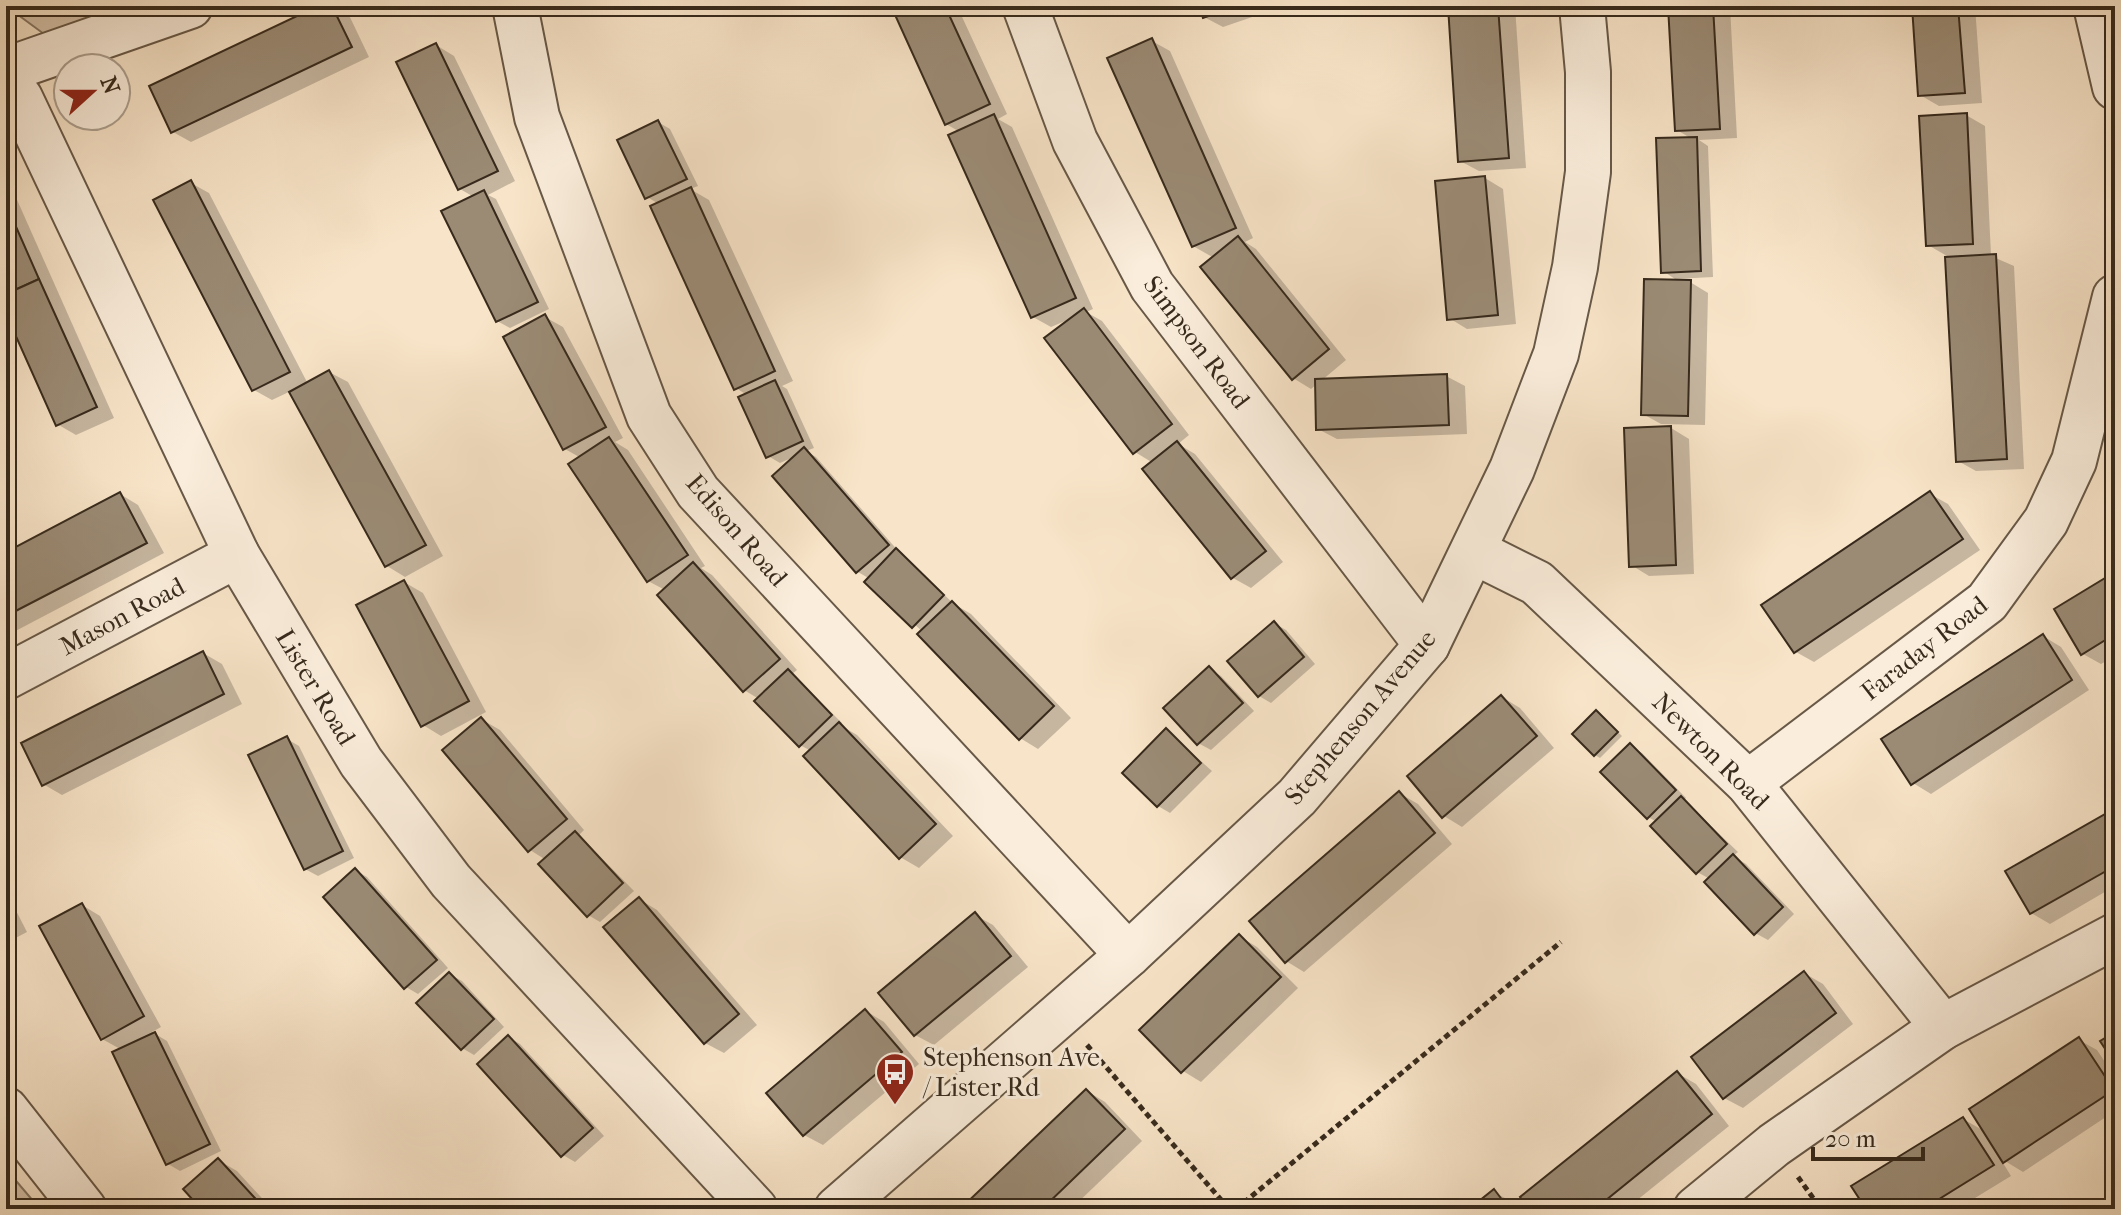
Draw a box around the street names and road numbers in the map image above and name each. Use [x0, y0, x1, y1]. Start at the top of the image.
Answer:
street label: Simpson Road [1137, 270, 1257, 415]
street label: Edison Road [679, 468, 794, 594]
street label: Mason Road [54, 570, 191, 662]
street label: Faraday Road [1855, 589, 1994, 707]
street label: Stephenson Avenue [1278, 623, 1443, 811]
street label: Lister Road [269, 624, 363, 751]
street label: Newton Road [1646, 687, 1776, 817]

